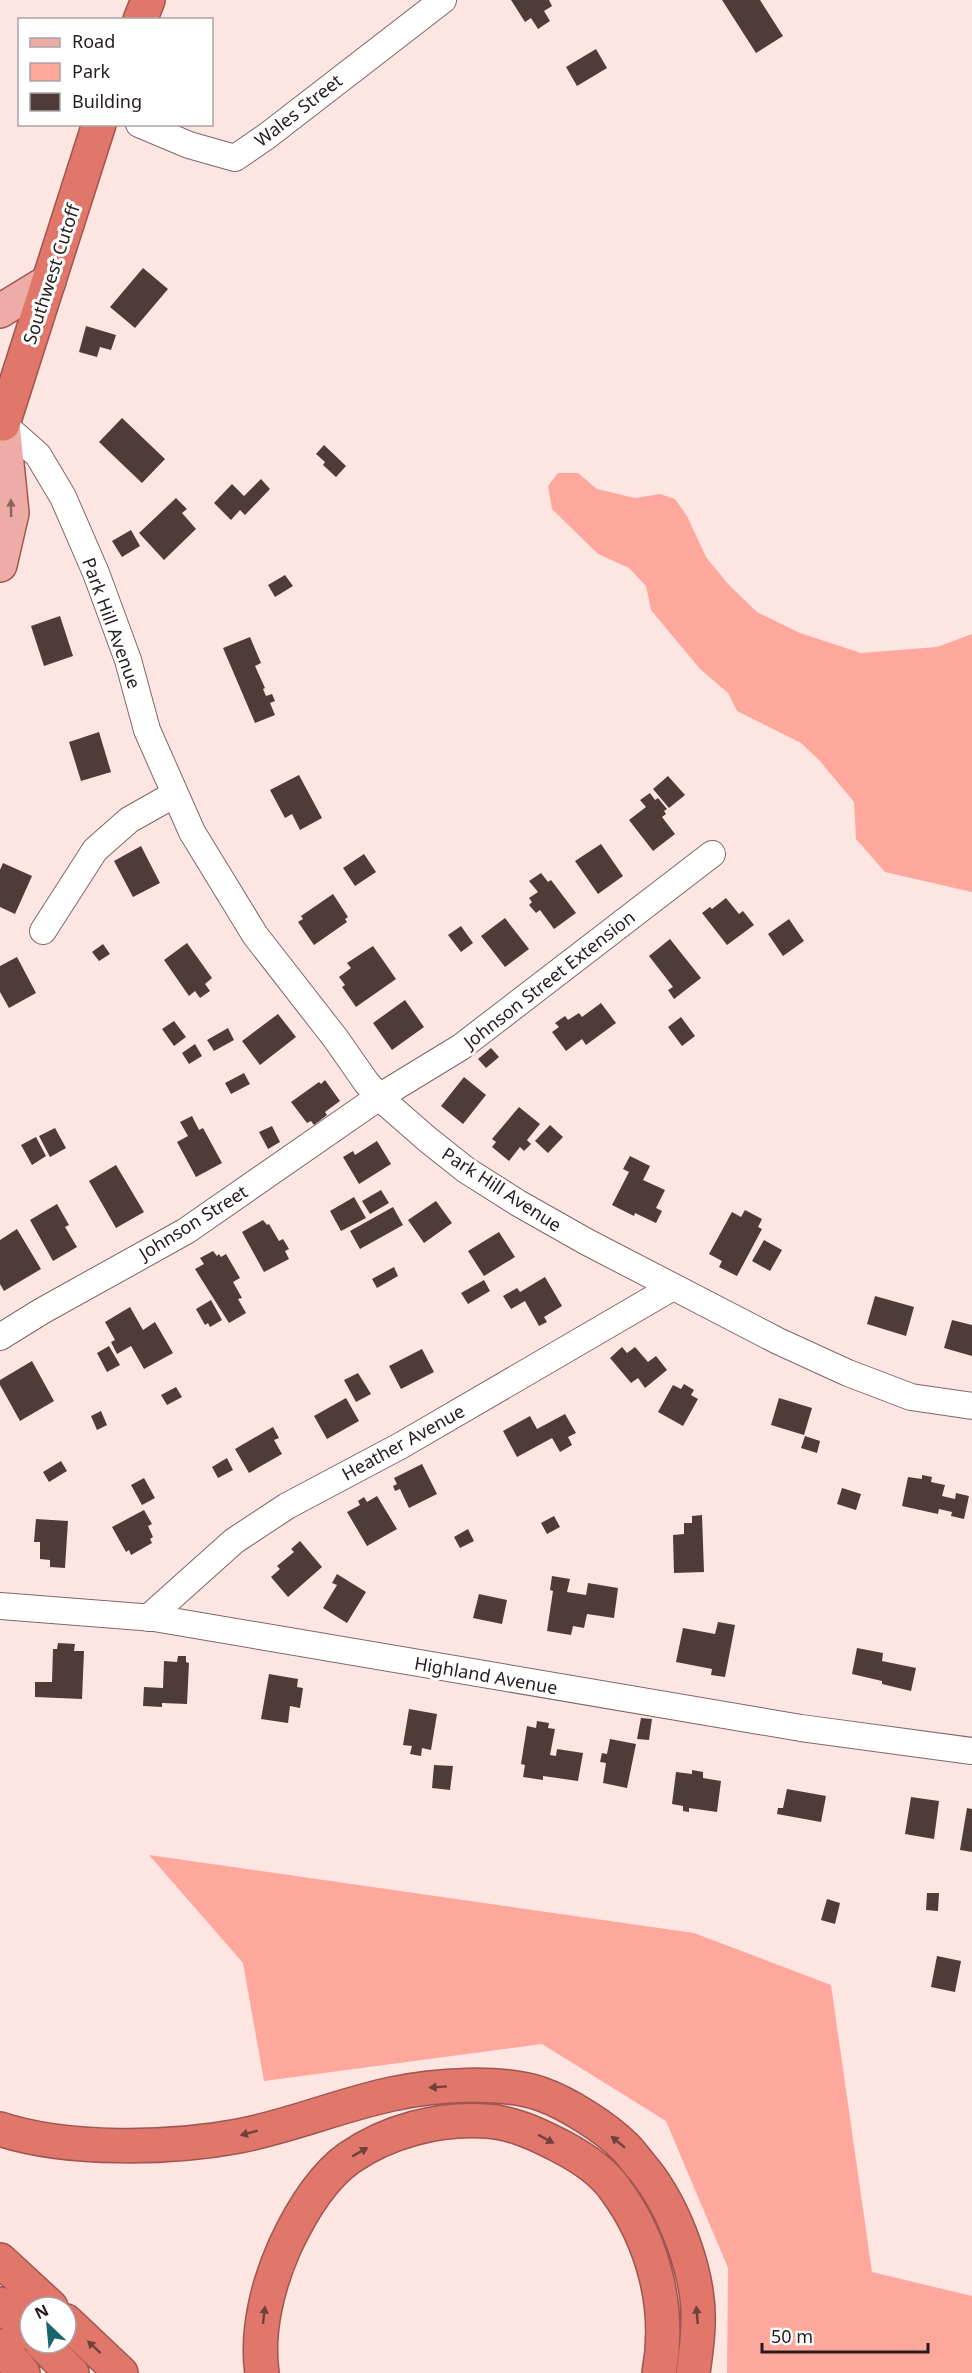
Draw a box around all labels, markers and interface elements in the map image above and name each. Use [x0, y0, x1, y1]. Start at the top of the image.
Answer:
legend [18, 18, 213, 126]
text: Road [72, 29, 115, 53]
text: Park [72, 59, 110, 83]
street label: Wales Street [249, 68, 347, 152]
text: Building [72, 89, 142, 113]
street label: Southwest Cutoff [17, 199, 85, 347]
one-way arrow [6, 498, 16, 517]
street label: Park Hill Avenue [77, 554, 147, 692]
street label: Johnson Street Extension [457, 905, 639, 1055]
street label: Park Hill Avenue [438, 1141, 566, 1237]
street label: Johnson Street [133, 1179, 252, 1266]
street label: Heather Avenue [337, 1398, 469, 1486]
street label: Highland Avenue [413, 1651, 559, 1699]
one-way arrow [429, 2083, 448, 2092]
one-way arrow [240, 2129, 258, 2139]
one-way arrow [538, 2134, 555, 2144]
one-way arrow [610, 2135, 626, 2148]
one-way arrow [352, 2147, 369, 2157]
north arrow [18, 2295, 78, 2355]
text: N [31, 2299, 52, 2324]
one-way arrow [259, 2305, 269, 2324]
one-way arrow [693, 2305, 702, 2324]
scale bar [762, 2316, 928, 2354]
text: 50 m [771, 2324, 813, 2348]
one-way arrow [87, 2340, 101, 2354]

